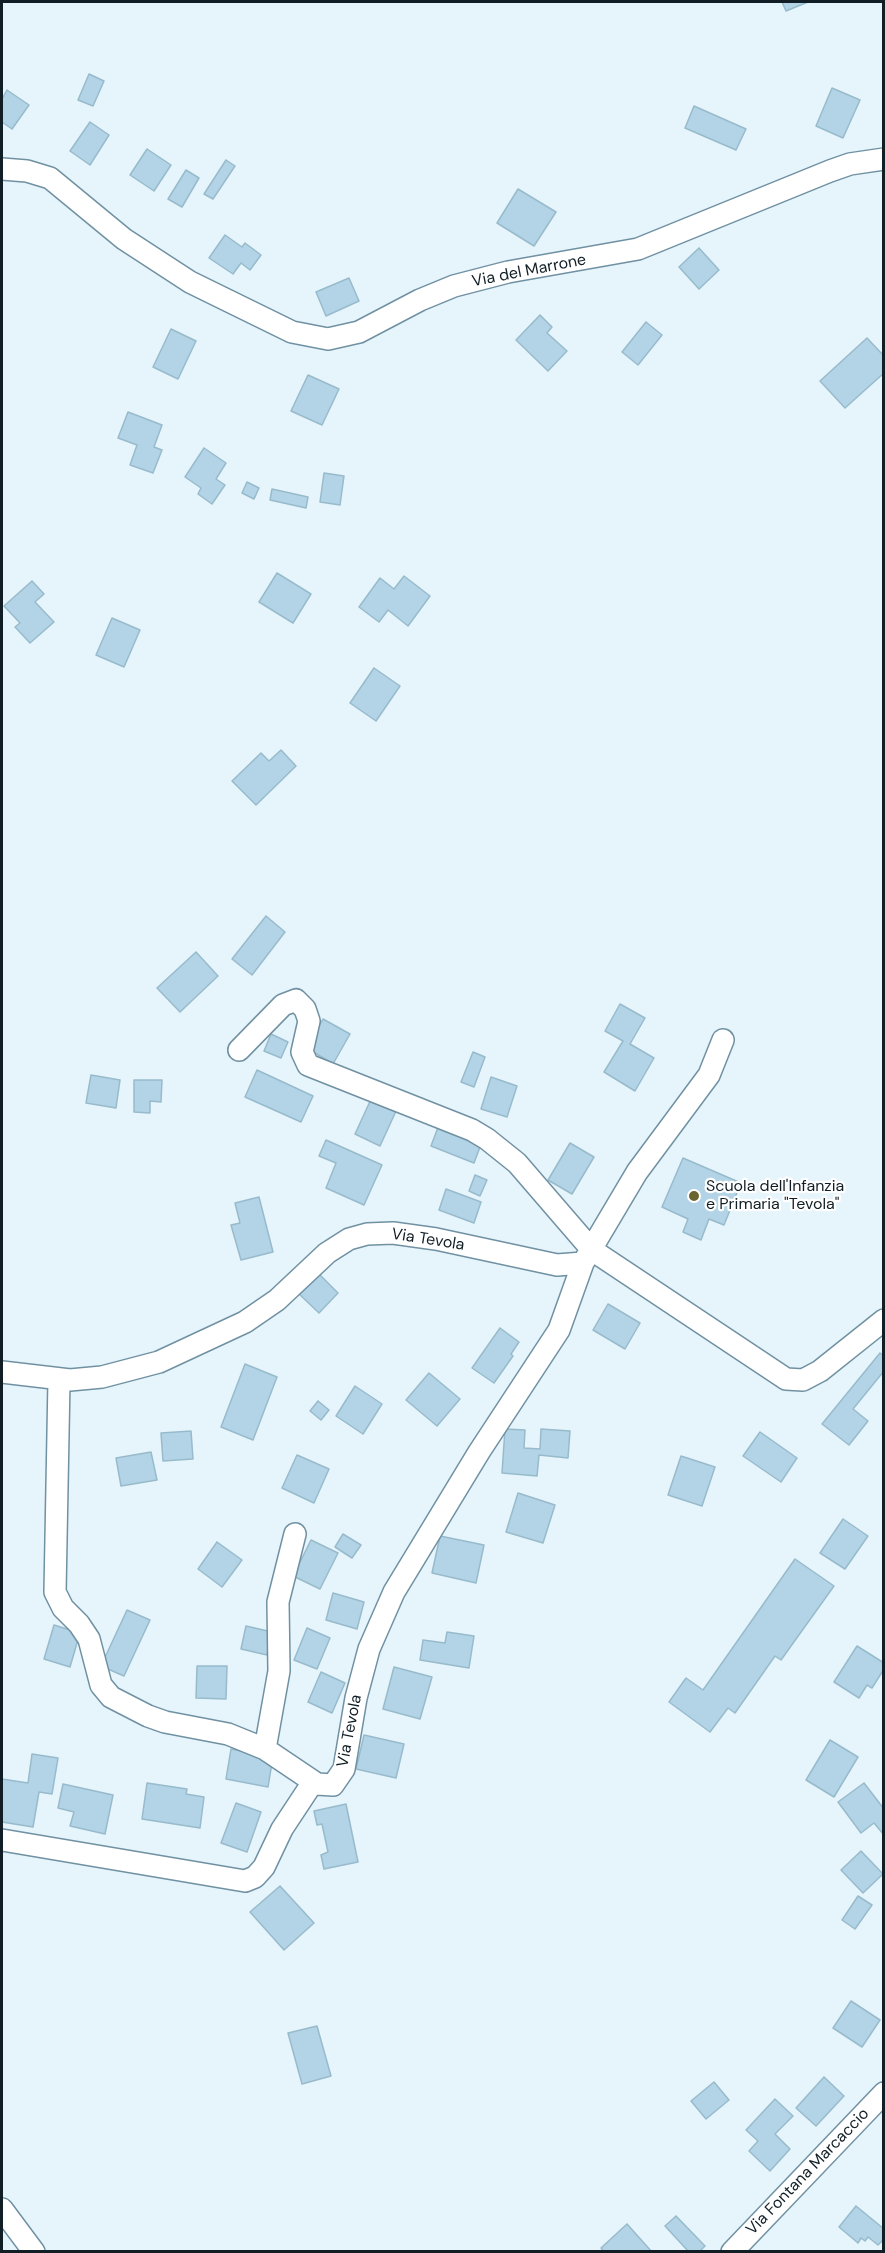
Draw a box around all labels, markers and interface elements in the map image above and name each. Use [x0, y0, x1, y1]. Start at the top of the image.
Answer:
street label: Via del Marrone [470, 251, 588, 291]
place label: Scuola dell'Infanzia e Primaria "Tevola" [706, 1177, 844, 1215]
marker: Scuola dell'Infanzia e Primaria "Tevola" [687, 1189, 701, 1203]
street label: Via Tevola [390, 1225, 466, 1255]
street label: Via Tevola [334, 1693, 366, 1769]
street label: Via Fontana Marcaccio [742, 2105, 874, 2239]

